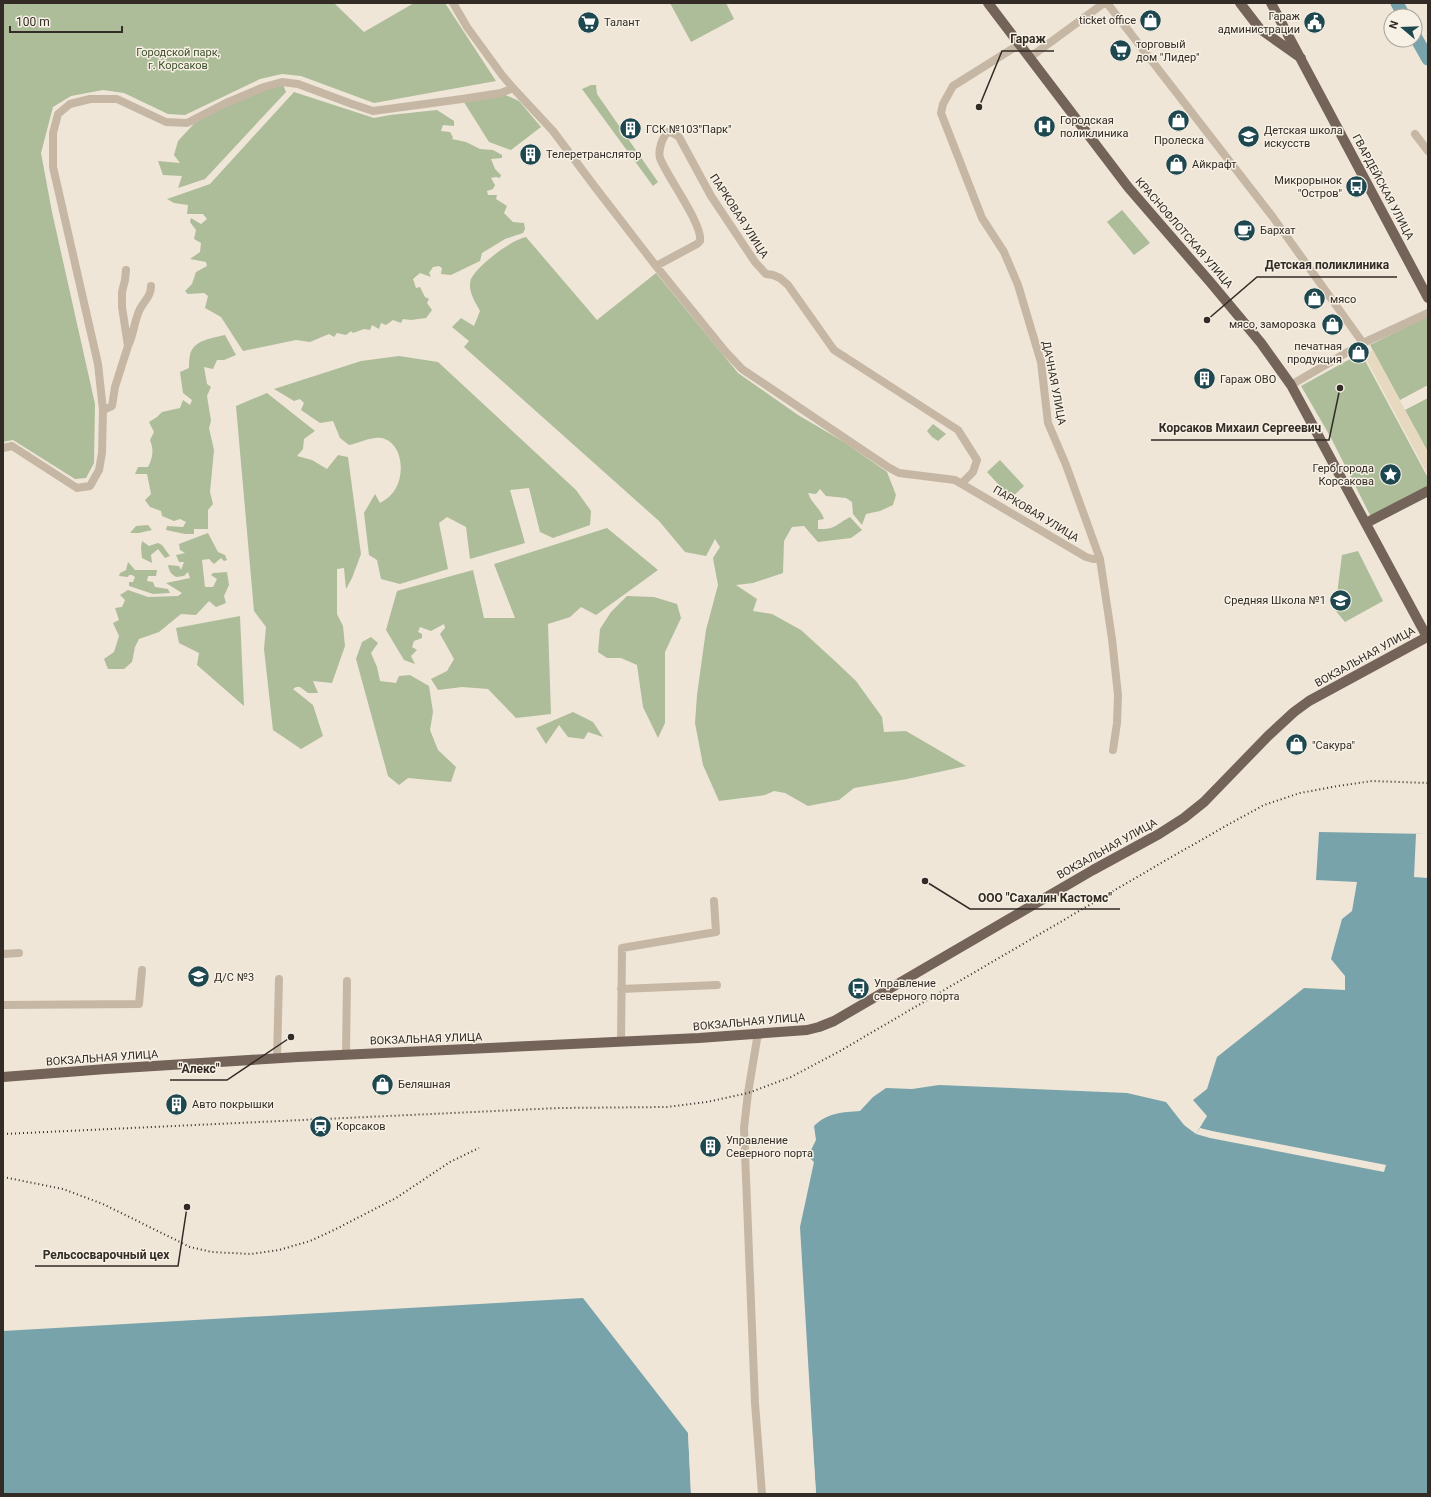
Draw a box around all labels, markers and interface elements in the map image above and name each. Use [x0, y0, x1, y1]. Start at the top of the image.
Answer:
shop icon: ticket office [1138, 7, 1164, 33]
scale bar [10, 8, 122, 34]
north arrow [1383, 8, 1423, 48]
supermarket icon: Талант [576, 9, 602, 35]
public building icon: Гараж администрации [1302, 9, 1328, 35]
place label: Гараж администрации [1218, 10, 1301, 36]
place label: ticket office [1079, 14, 1136, 27]
text: 100 m [16, 15, 50, 29]
place label: Талант [604, 16, 641, 29]
text: N [1387, 19, 1402, 31]
callout: Гараж [1002, 27, 1054, 51]
text: Гараж [1010, 32, 1046, 46]
supermarket icon: торговый дом "Лидер" [1107, 37, 1133, 63]
place label: торговый дом "Лидер" [1136, 38, 1199, 64]
park label: Городской парк, г. Корсаков [136, 46, 220, 72]
shop icon: Пролеска [1166, 107, 1192, 133]
hospital icon: Городская поликлиника [1032, 113, 1058, 139]
place label: Городская поликлиника [1060, 114, 1129, 140]
building icon: ГСК №103"Парк" [618, 116, 644, 142]
place label: ГСК №103"Парк" [646, 123, 732, 136]
school or university icon: Детская школа искусств [1235, 123, 1261, 149]
place label: Детская школа искусств [1264, 124, 1343, 150]
street label: ГВАРДЕЙСКАЯ УЛИЦА [1350, 132, 1417, 243]
place label: Пролеска [1154, 134, 1204, 147]
building icon: Телеретранслятор [518, 141, 544, 167]
place label: Телеретранслятор [546, 148, 641, 161]
shop icon: Айкрафт [1163, 151, 1189, 177]
place label: Айкрафт [1192, 158, 1237, 171]
street label: ПАРКОВАЯ УЛИЦА [707, 171, 772, 261]
bus stop icon: Микрорынок "Остров" [1344, 173, 1370, 199]
place label: Микрорынок "Остров" [1274, 174, 1342, 200]
street label: КРАСНОФЛОТСКАЯ УЛИЦА [1133, 175, 1236, 291]
cafe icon: Бархат [1231, 217, 1257, 243]
place label: Бархат [1260, 224, 1296, 237]
callout: Детская поликлиника [1257, 253, 1397, 277]
text: Детская поликлиника [1265, 258, 1390, 272]
shop icon: мясо [1302, 286, 1328, 312]
place label: мясо [1330, 293, 1356, 306]
shop icon: мясо, заморозка [1319, 311, 1345, 337]
place label: мясо, заморозка [1229, 318, 1316, 331]
shop icon: печатная продукция [1345, 339, 1371, 365]
street label: ДАЧНАЯ УЛИЦА [1039, 340, 1069, 427]
place label: печатная продукция [1287, 340, 1342, 366]
building icon: Гараж ОВО [1191, 366, 1217, 392]
place label: Гараж ОВО [1220, 373, 1276, 386]
callout: Корсаков Михаил Сергеевич [1151, 416, 1329, 440]
text: Корсаков Михаил Сергеевич [1159, 421, 1321, 435]
place icon: Герб города Корсакова [1377, 461, 1403, 487]
place label: Герб города Корсакова [1313, 462, 1374, 488]
street label: ПАРКОВАЯ УЛИЦА [991, 483, 1082, 545]
school or university icon: Средняя Школа №1 [1328, 587, 1354, 613]
place label: Средняя Школа №1 [1224, 594, 1326, 607]
street label: ВОКЗАЛЬНАЯ УЛИЦА [1313, 624, 1418, 690]
shop icon: "Сакура" [1283, 732, 1309, 758]
place label: "Сакура" [1312, 739, 1355, 752]
street label: ВОКЗАЛЬНАЯ УЛИЦА [1055, 816, 1160, 882]
callout: ООО "Сахалин Кастомс" [970, 885, 1120, 909]
text: ООО "Сахалин Кастомс" [978, 891, 1112, 905]
school or university icon: Д/С №3 [185, 964, 211, 990]
place label: Д/С №3 [214, 971, 254, 984]
bus stop icon: Управление северного порта [845, 976, 871, 1002]
place label: Управление северного порта [874, 977, 960, 1003]
street label: ВОКЗАЛЬНАЯ УЛИЦА [692, 1011, 806, 1033]
street label: ВОКЗАЛЬНАЯ УЛИЦА [370, 1031, 483, 1047]
street label: ВОКЗАЛЬНАЯ УЛИЦА [45, 1048, 159, 1068]
callout: "Алекс" [170, 1056, 227, 1080]
text: "Алекс" [178, 1062, 220, 1076]
shop icon: Беляшная [370, 1071, 396, 1097]
place label: Беляшная [398, 1078, 450, 1091]
building icon: Авто покрышки [163, 1091, 189, 1117]
place label: Авто покрышки [192, 1098, 274, 1111]
station icon: Корсаков [307, 1113, 333, 1139]
place label: Корсаков [336, 1120, 386, 1133]
building icon: Управление Северного порта [698, 1133, 724, 1159]
place label: Управление Северного порта [726, 1134, 813, 1160]
callout: Рельсосварочный цех [35, 1242, 178, 1266]
text: Рельсосварочный цех [43, 1248, 170, 1262]

